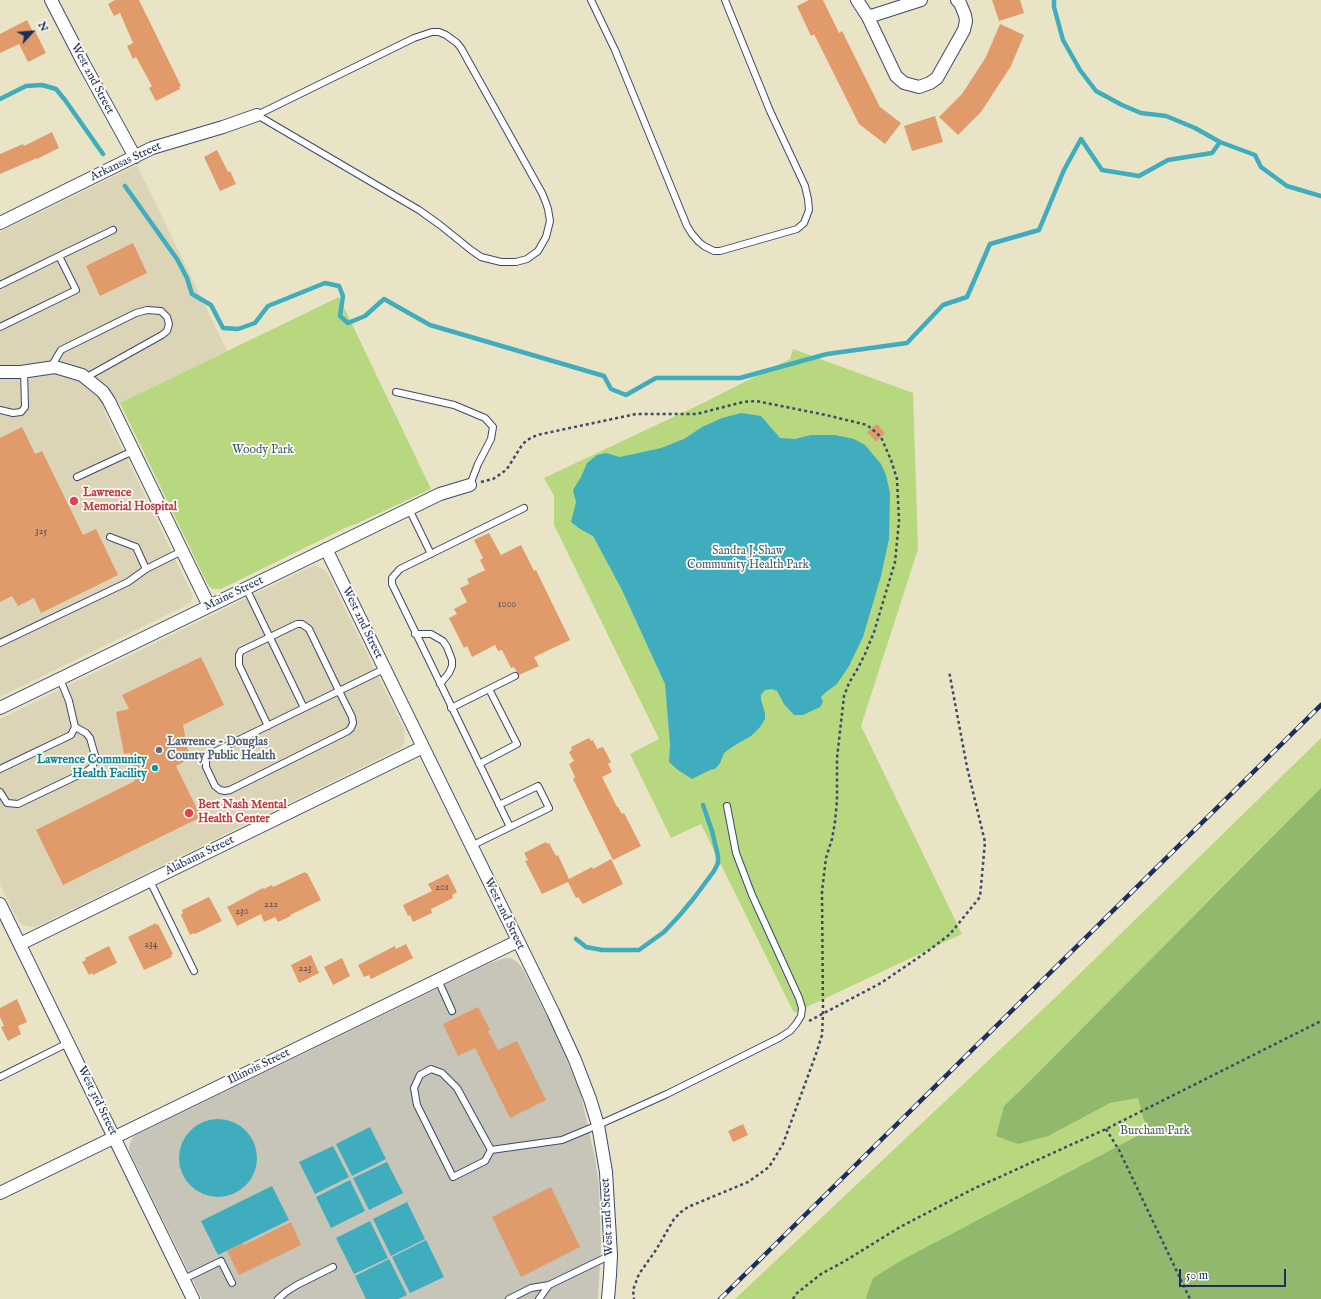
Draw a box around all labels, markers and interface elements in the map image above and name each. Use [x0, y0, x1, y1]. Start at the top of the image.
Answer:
north arrow [12, 12, 52, 52]
text: N [34, 19, 51, 34]
street label: West 2nd Street [67, 41, 117, 117]
street label: Arkansas Street [88, 139, 164, 185]
park label: Woody Park [232, 444, 294, 458]
place label: Lawrence Memorial Hospital [83, 487, 177, 515]
marker: Lawrence Memorial Hospital [68, 495, 80, 507]
house number: 325 [35, 526, 47, 538]
park label: Sandra J. Shaw Community Health Park [687, 545, 809, 573]
street label: Maine Street [202, 573, 266, 615]
street label: West 2nd Street [338, 585, 386, 661]
house number: 1000 [498, 599, 516, 611]
place label: Lawrence - Douglas County Public Health [167, 736, 276, 764]
marker: Lawrence - Douglas County Public Health [154, 745, 164, 755]
place label: Lawrence Community Health Facility [37, 754, 147, 782]
marker: Lawrence Community Health Facility [150, 763, 160, 773]
place label: Bert Nash Mental Health Center [198, 799, 287, 827]
marker: Bert Nash Mental Health Center [183, 807, 195, 819]
street label: Alabama Street [163, 833, 237, 879]
street label: West 2nd Street [480, 876, 528, 952]
house number: 201 [435, 882, 449, 894]
house number: 222 [264, 899, 278, 911]
house number: 230 [235, 906, 249, 918]
house number: 234 [144, 939, 158, 951]
house number: 223 [298, 963, 312, 975]
street label: Illinois Street [225, 1046, 293, 1088]
street label: West 3rd Street [74, 1064, 120, 1138]
park label: Burcham Park [1120, 1125, 1190, 1139]
street label: West 2nd Street [599, 1178, 617, 1256]
scale bar [1181, 1261, 1288, 1287]
text: 50 m [1186, 1268, 1208, 1283]

